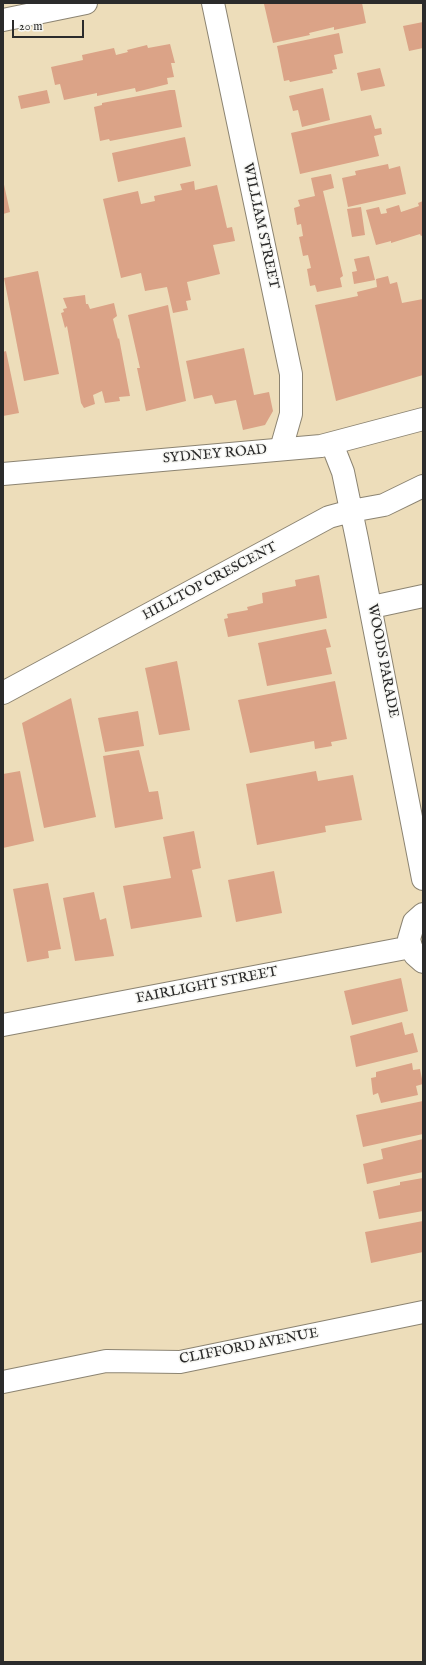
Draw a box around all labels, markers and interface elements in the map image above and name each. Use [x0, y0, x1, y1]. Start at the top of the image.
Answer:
scale bar [14, 12, 86, 38]
text: 20 m [19, 19, 42, 34]
street label: WILLIAM STREET [238, 161, 282, 291]
street label: SYDNEY ROAD [162, 442, 268, 468]
street label: HILLTOP CRESCENT [140, 539, 280, 625]
street label: WOODS PARADE [363, 603, 401, 719]
street label: FAIRLIGHT STREET [135, 964, 279, 1008]
street label: CLIFFORD AVENUE [178, 1325, 320, 1369]

